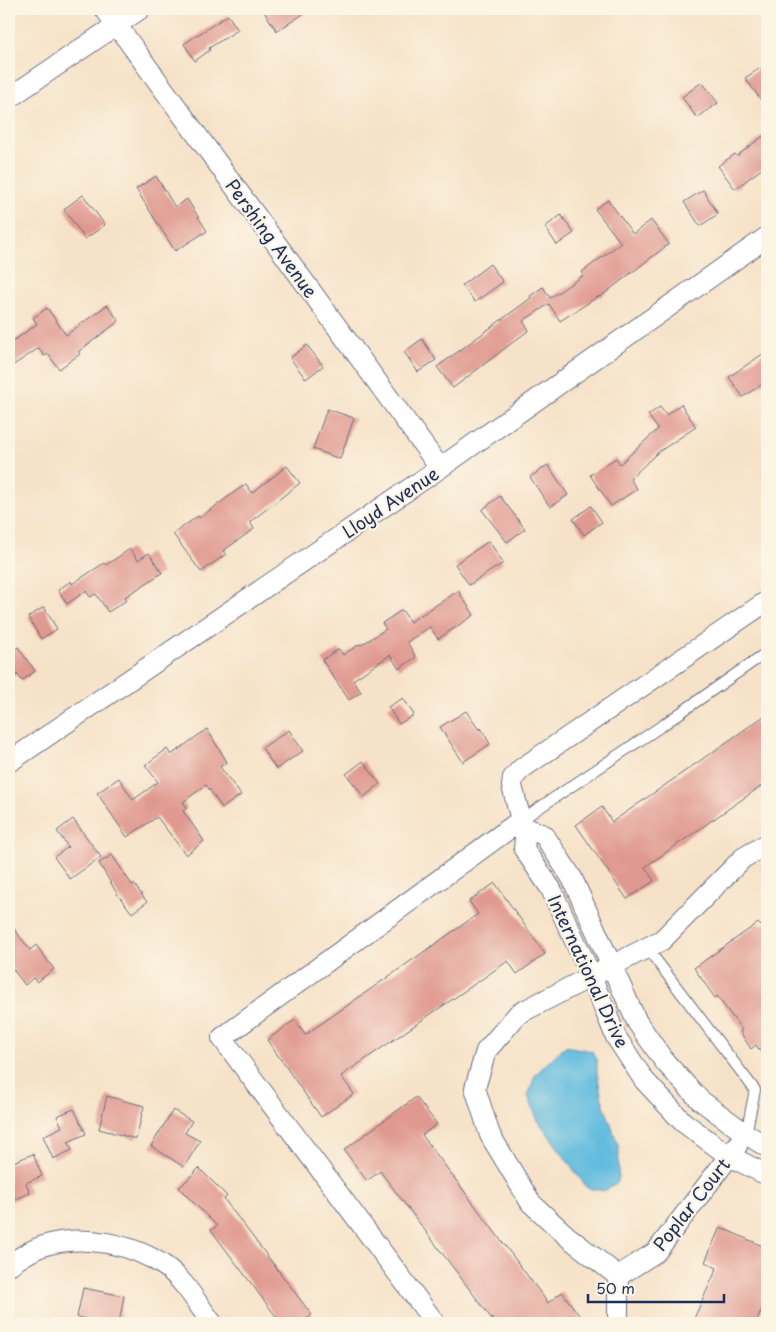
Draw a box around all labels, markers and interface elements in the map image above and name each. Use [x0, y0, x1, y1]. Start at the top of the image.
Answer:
street label: Pershing Avenue [220, 173, 325, 303]
street label: Lloyd Avenue [336, 460, 444, 544]
street label: International Drive [542, 890, 636, 1052]
street label: Poplar Court [646, 1152, 736, 1256]
scale bar [588, 1272, 725, 1304]
text: 50 m [596, 1276, 635, 1299]

